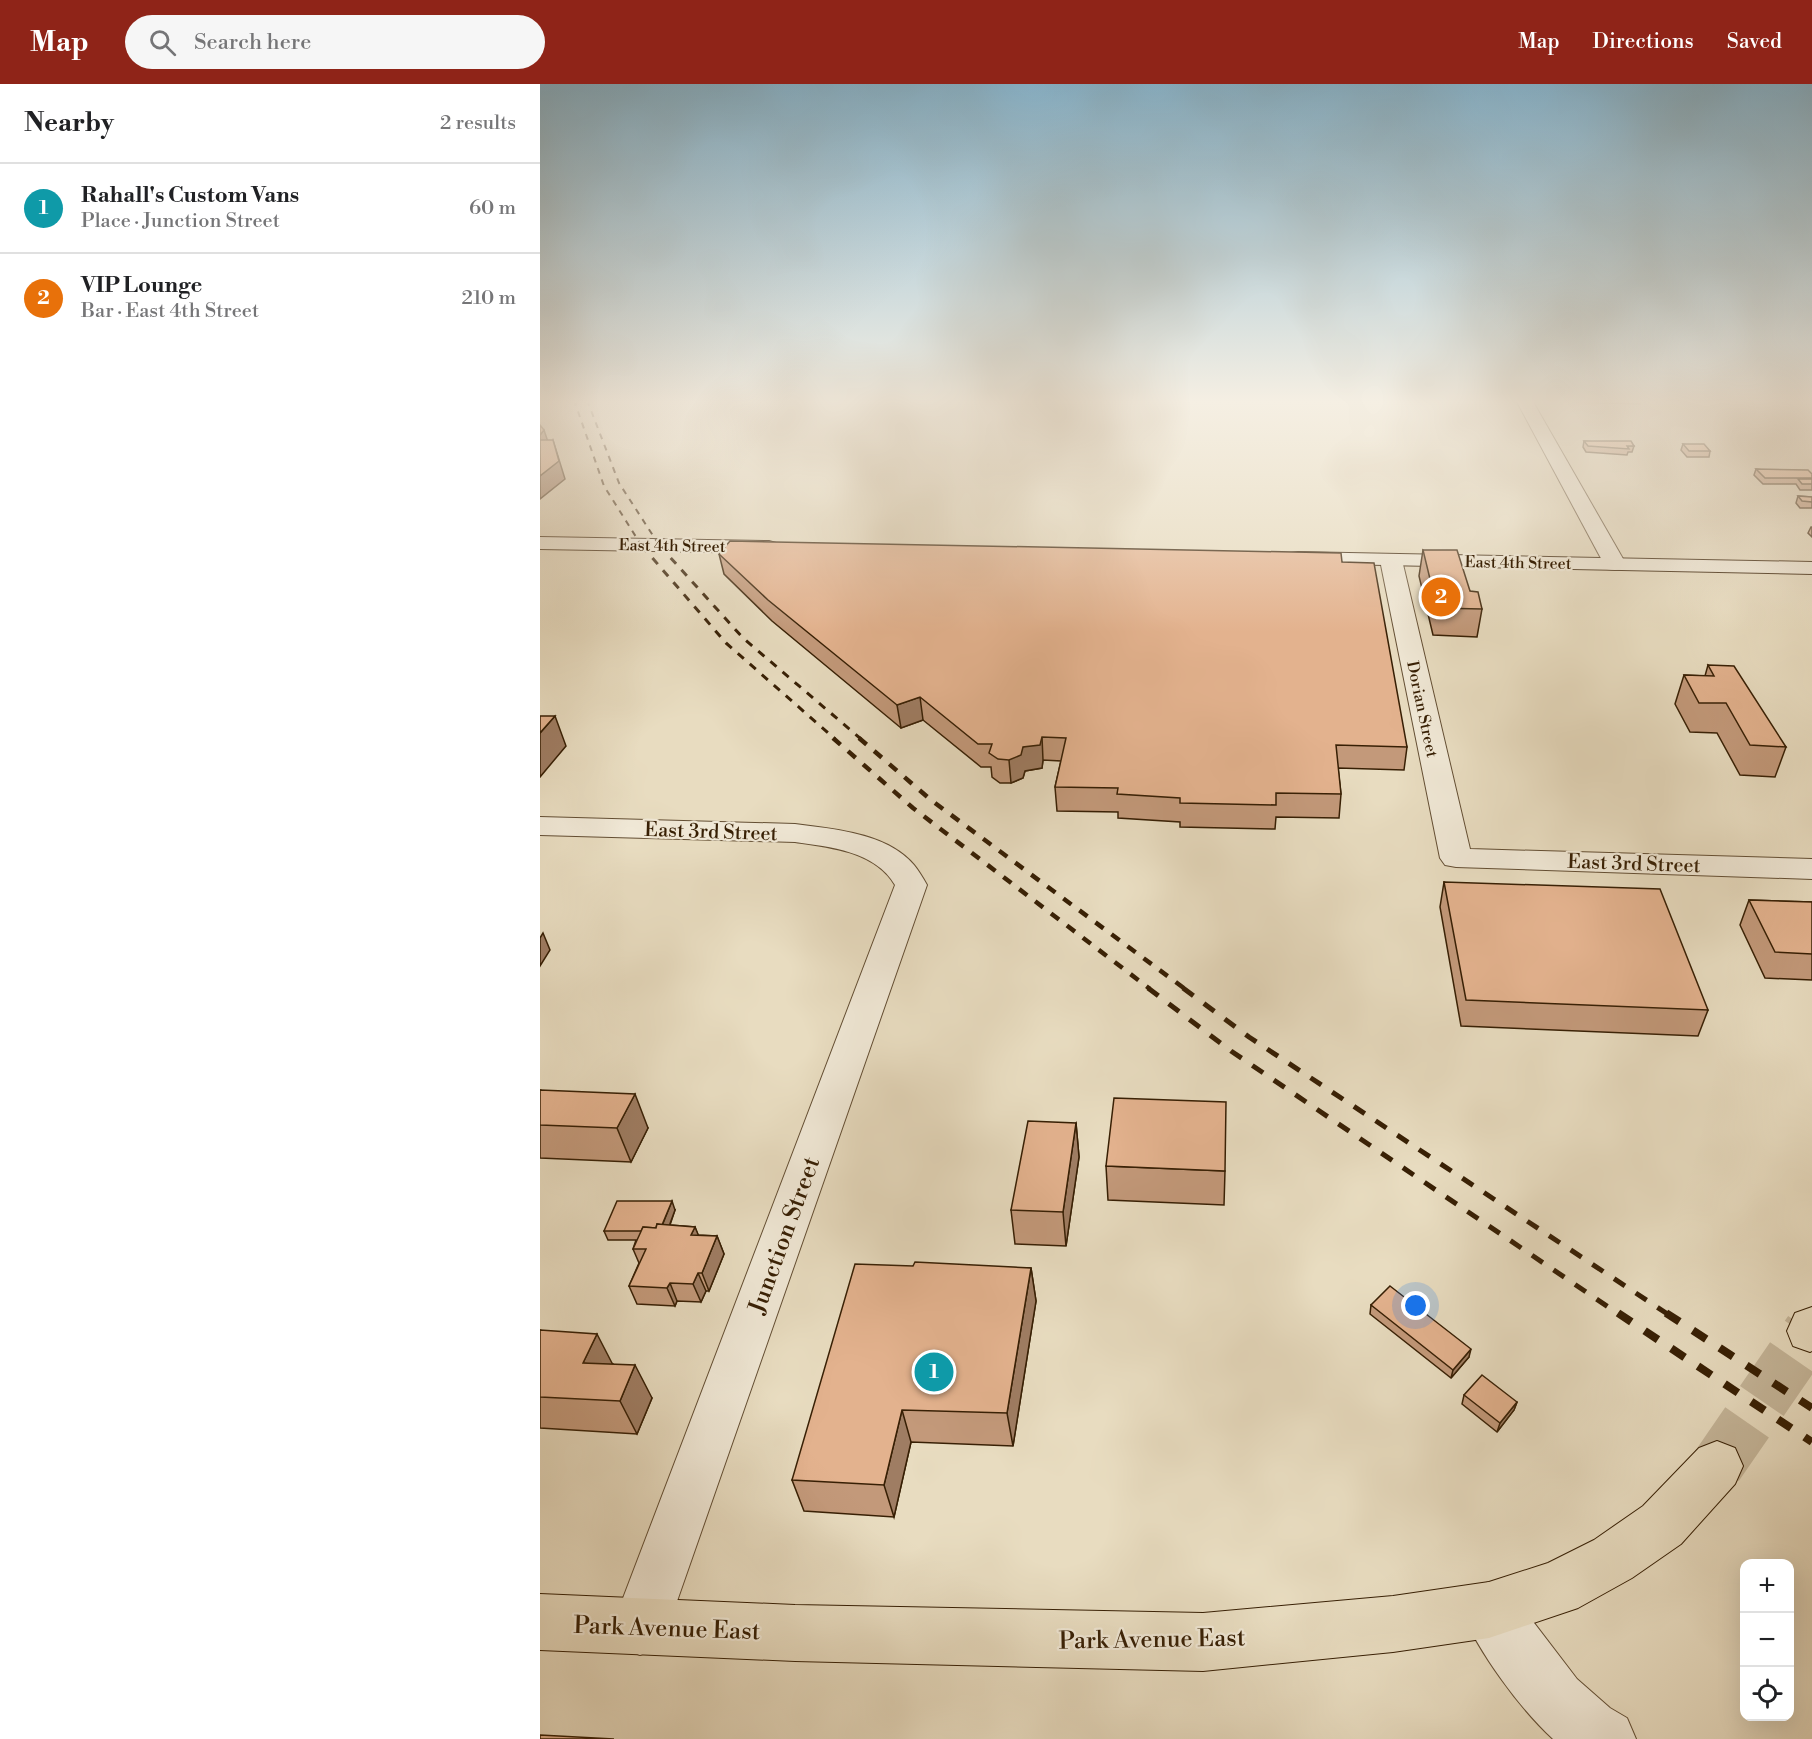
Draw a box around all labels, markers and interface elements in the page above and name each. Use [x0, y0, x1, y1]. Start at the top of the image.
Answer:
search box [125, 15, 545, 69]
text: Map [30, 25, 89, 60]
icon: search [146, 26, 179, 59]
text: Search here [194, 29, 311, 56]
text: Map [1518, 29, 1560, 55]
text: Directions [1593, 29, 1694, 55]
text: Saved [1727, 29, 1782, 55]
text: Nearby [24, 107, 114, 139]
text: 2 results [440, 111, 516, 136]
text: Rahall's Custom Vans [81, 182, 299, 209]
text: 1 [39, 196, 48, 221]
text: 60 m [469, 196, 516, 221]
text: Place · Junction Street [81, 209, 280, 234]
text: VIP Lounge [81, 272, 202, 299]
text: 2 [37, 286, 50, 311]
text: 210 m [461, 286, 516, 311]
text: Bar · East 4th Street [81, 299, 259, 324]
street label: East 4th Street [618, 535, 726, 557]
street label: East 4th Street [1464, 552, 1572, 574]
pin: 2 [1422, 574, 1460, 620]
street label: Dorian Street [1402, 659, 1442, 760]
street label: East 3rd Street [644, 818, 778, 847]
street label: East 3rd Street [1567, 850, 1701, 879]
street label: Junction Street [742, 1152, 827, 1319]
your location [1401, 1291, 1430, 1320]
pin: 1 [914, 1350, 954, 1394]
map controls [1740, 1559, 1794, 1721]
button: + [1740, 1559, 1794, 1613]
street label: Park Avenue East [573, 1611, 761, 1647]
button: − [1740, 1613, 1794, 1667]
street label: Park Avenue East [1058, 1623, 1246, 1657]
button: locate [1740, 1667, 1794, 1721]

